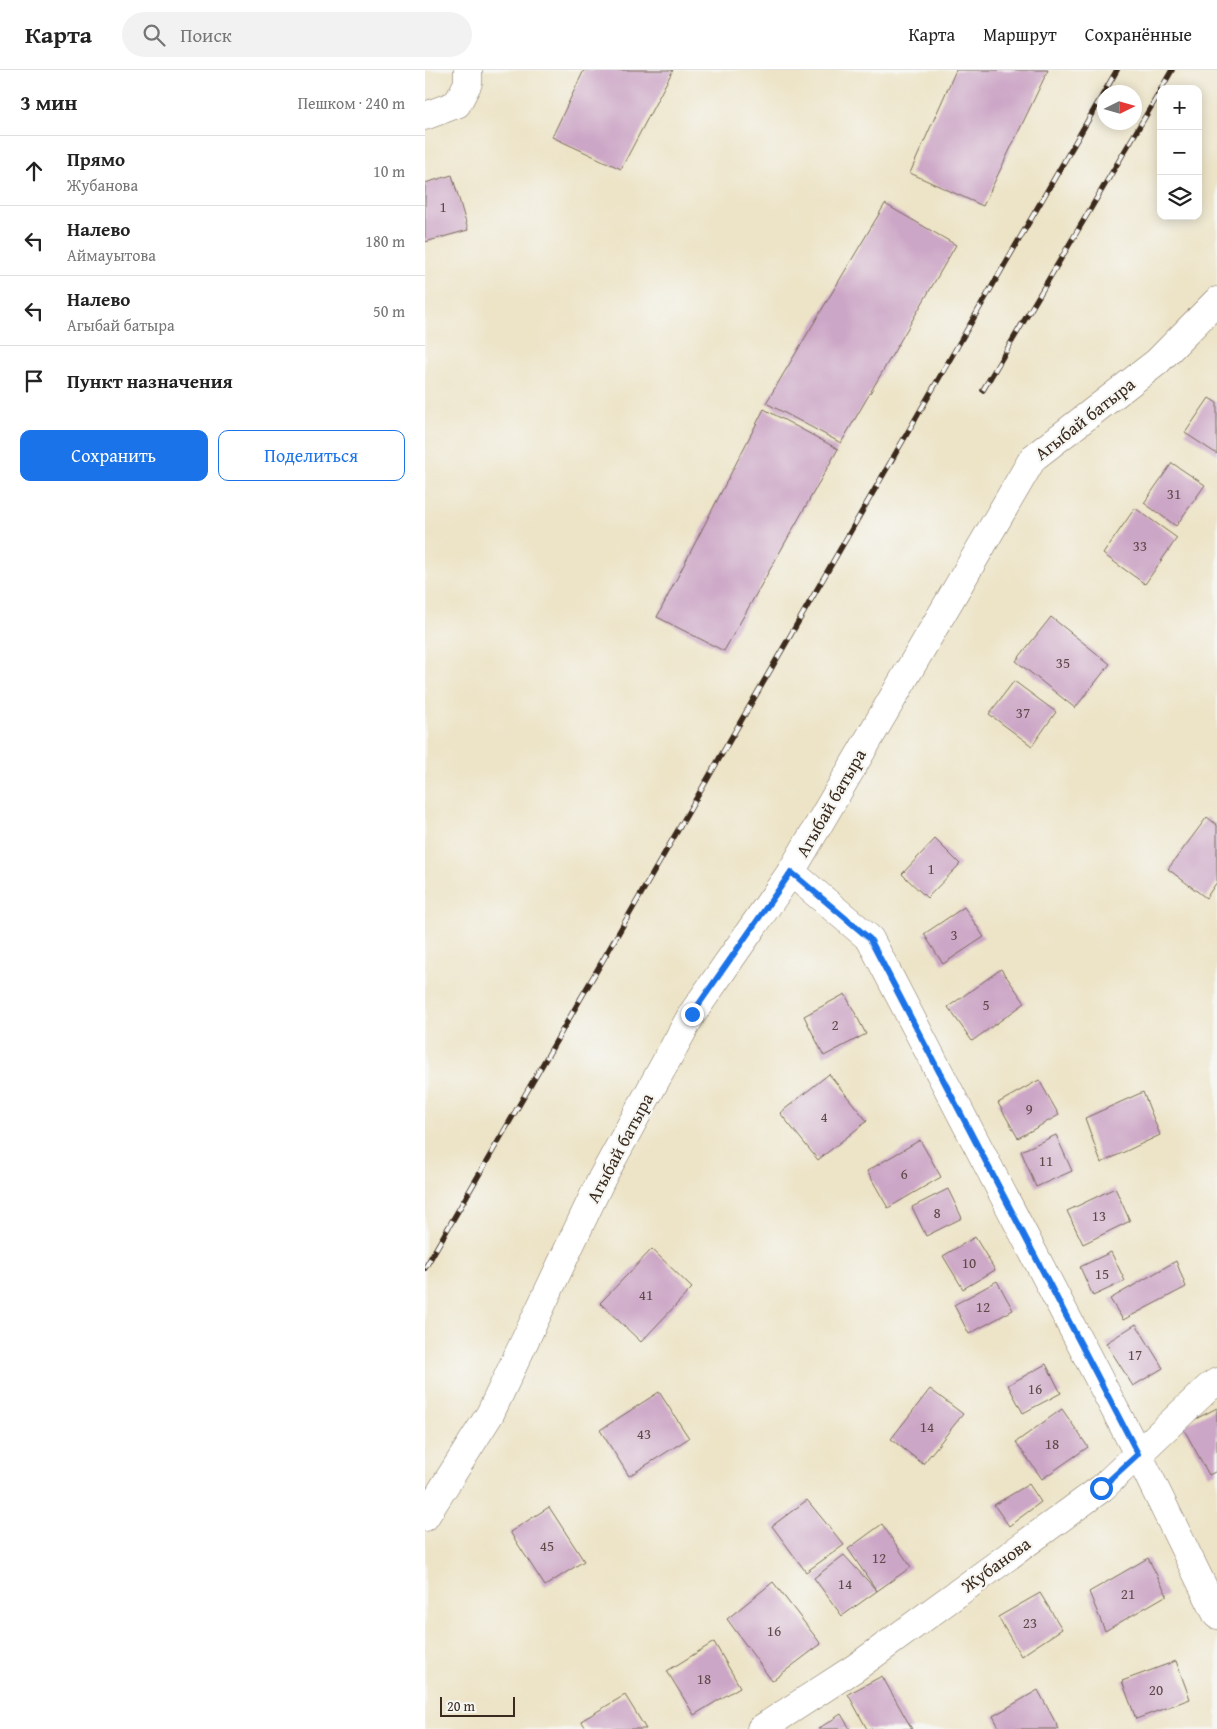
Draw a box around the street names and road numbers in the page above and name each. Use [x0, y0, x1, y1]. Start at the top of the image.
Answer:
street label: Агыбай батыра [1029, 370, 1141, 466]
street label: Агыбай батыра [789, 743, 873, 862]
street label: Агыбай батыра [579, 1088, 660, 1208]
street label: Жубанова [955, 1530, 1036, 1600]

